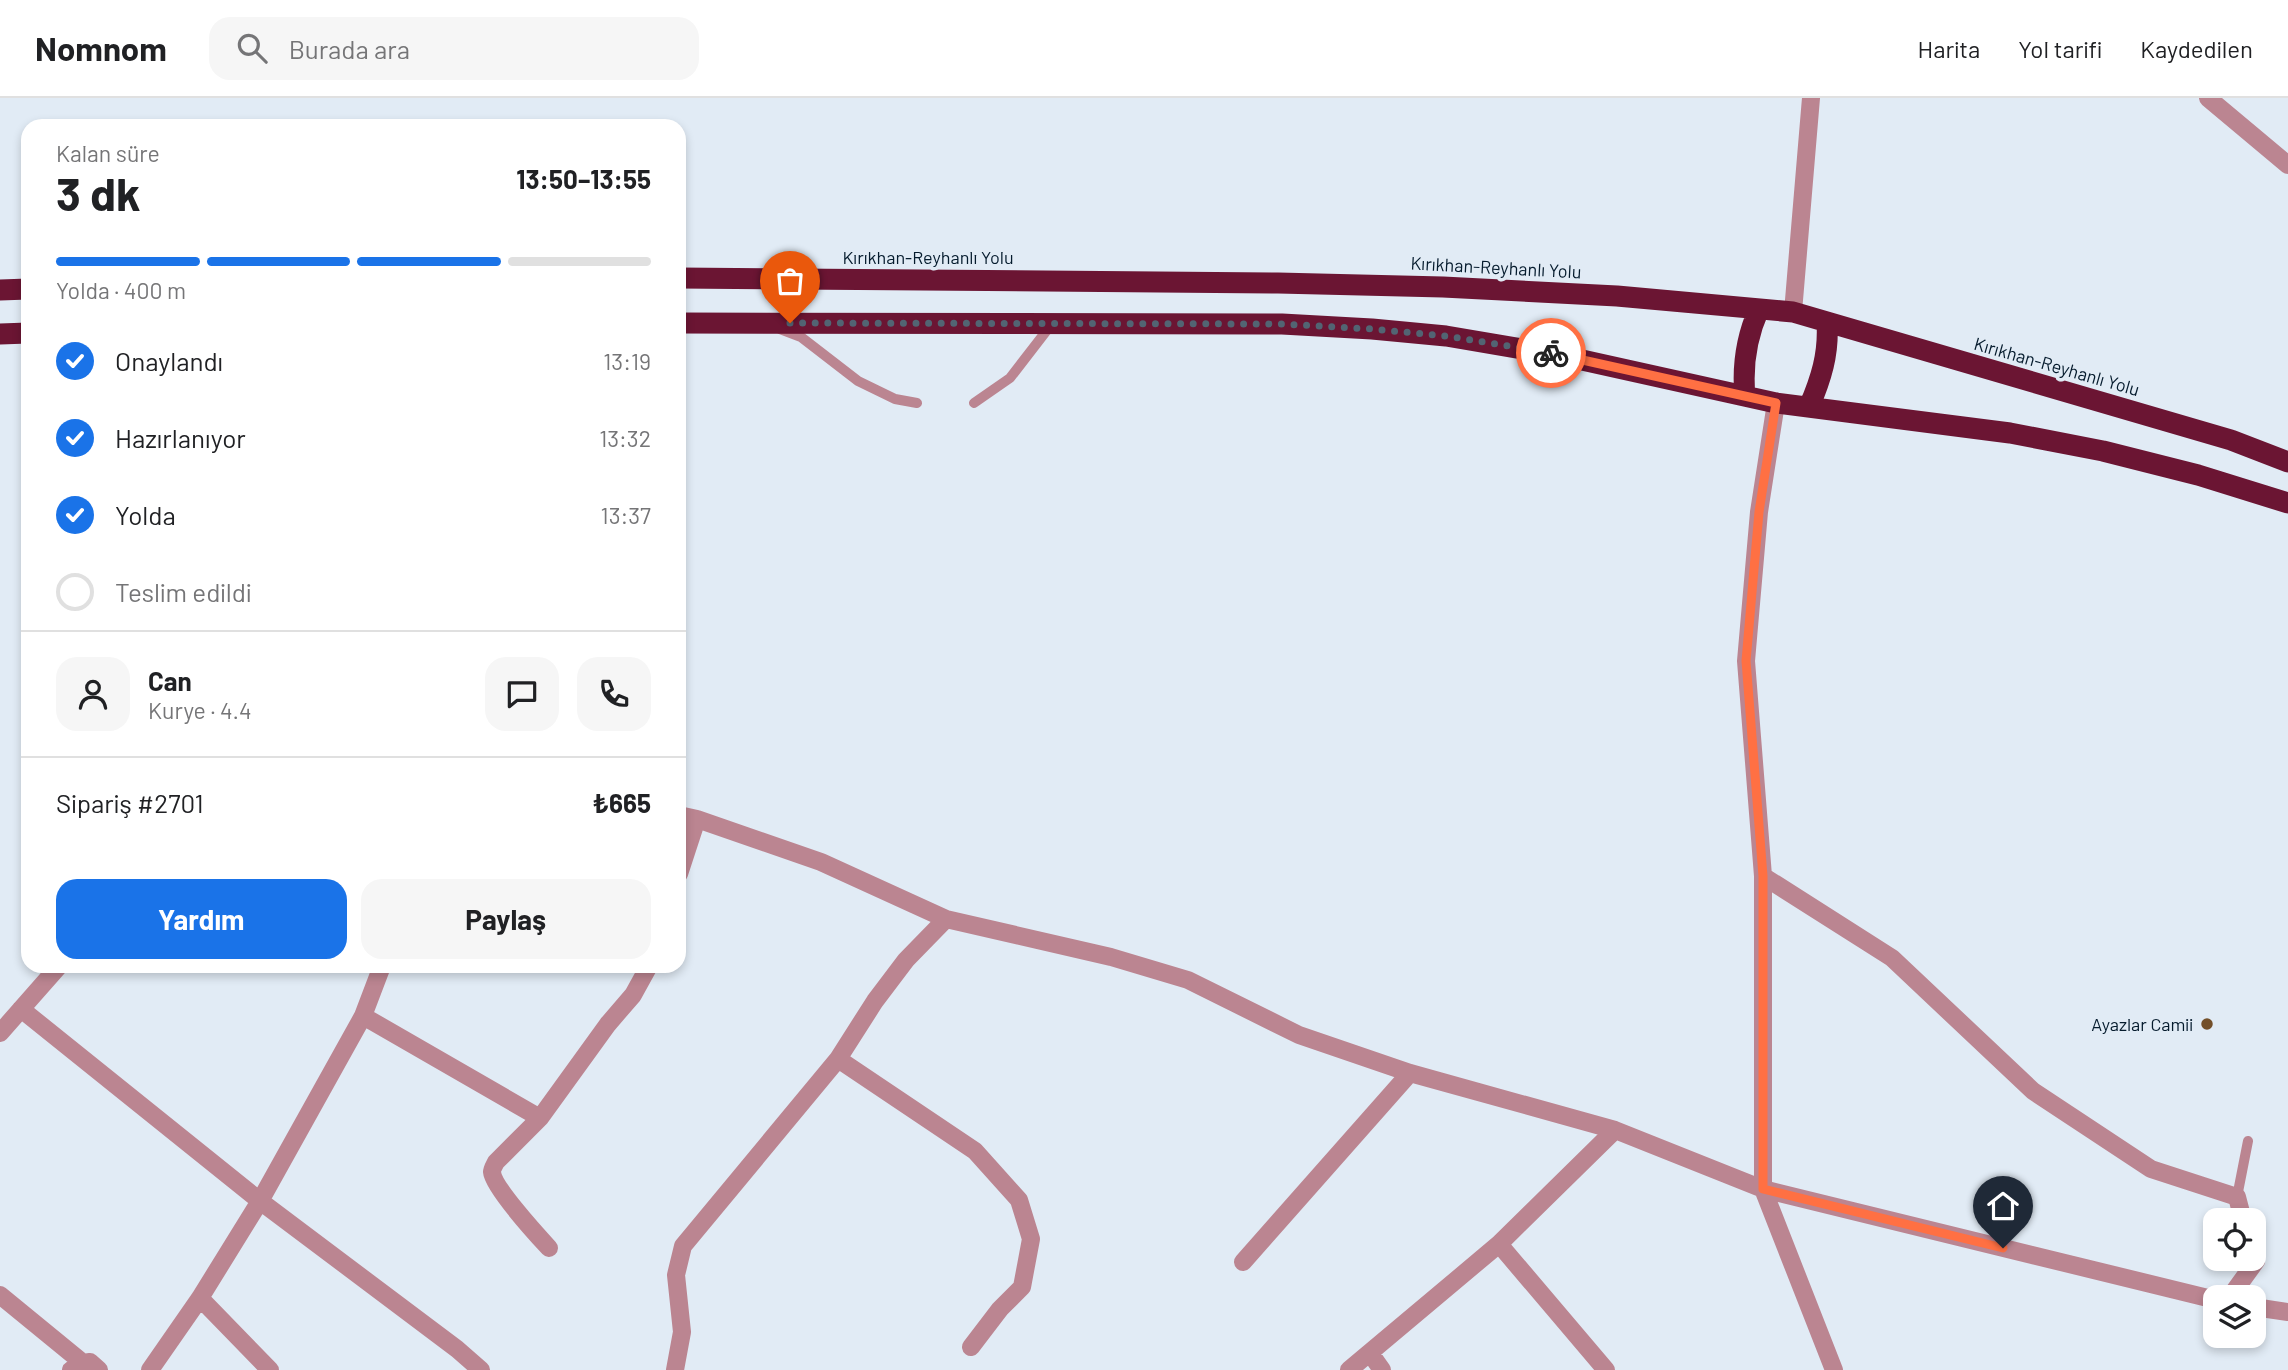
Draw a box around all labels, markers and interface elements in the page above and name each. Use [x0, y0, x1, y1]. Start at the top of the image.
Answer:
search box [209, 17, 699, 80]
text: Nomnom [35, 28, 167, 68]
icon: search [233, 29, 271, 67]
text: Burada ara [289, 33, 410, 64]
text: Harita [1917, 34, 1980, 63]
text: Yol tarifi [2018, 34, 2102, 63]
text: Kaydedilen [2140, 34, 2253, 63]
text: Kalan süre [56, 139, 160, 167]
text: 13:50–13:55 [516, 163, 651, 194]
text: 3 dk [56, 165, 141, 220]
street label: Kırıkhan-Reyhanlı Yolu [842, 246, 1014, 268]
pin [760, 251, 820, 323]
street label: Kırıkhan-Reyhanlı Yolu [1410, 252, 1582, 282]
icon: bag [771, 262, 809, 300]
text: Yolda · 400 m [56, 276, 186, 304]
courier [1516, 318, 1586, 388]
street label: Kırıkhan-Reyhanlı Yolu [1972, 332, 2142, 400]
icon: bike [1532, 334, 1570, 372]
icon: check [56, 342, 94, 380]
text: Onaylandı [115, 345, 223, 376]
text: 13:19 [603, 347, 651, 375]
icon: check [56, 419, 94, 457]
text: Hazırlanıyor [115, 422, 246, 453]
text: 13:32 [599, 424, 651, 452]
icon: check [56, 496, 94, 534]
text: Yolda [115, 499, 176, 530]
text: 13:37 [601, 501, 651, 529]
text: Teslim edildi [115, 576, 252, 607]
button: person [56, 657, 130, 731]
button: chat [485, 657, 559, 731]
button: phone [577, 657, 651, 731]
text: Can [148, 665, 192, 696]
text: Kurye · 4.4 [148, 696, 252, 724]
text: Sipariş #2701 [56, 787, 204, 818]
text: ₺665 [592, 787, 651, 818]
button: Yardım [56, 879, 347, 959]
button: Paylaş [361, 879, 651, 959]
place label: Ayazlar Camii [2091, 1013, 2193, 1035]
marker: Ayazlar Camii [2199, 1016, 2215, 1032]
pin [1973, 1176, 2033, 1248]
icon: home [1984, 1187, 2022, 1225]
map controls [2203, 1208, 2266, 1348]
button: locate [2203, 1208, 2266, 1271]
button: layers [2203, 1285, 2266, 1348]

